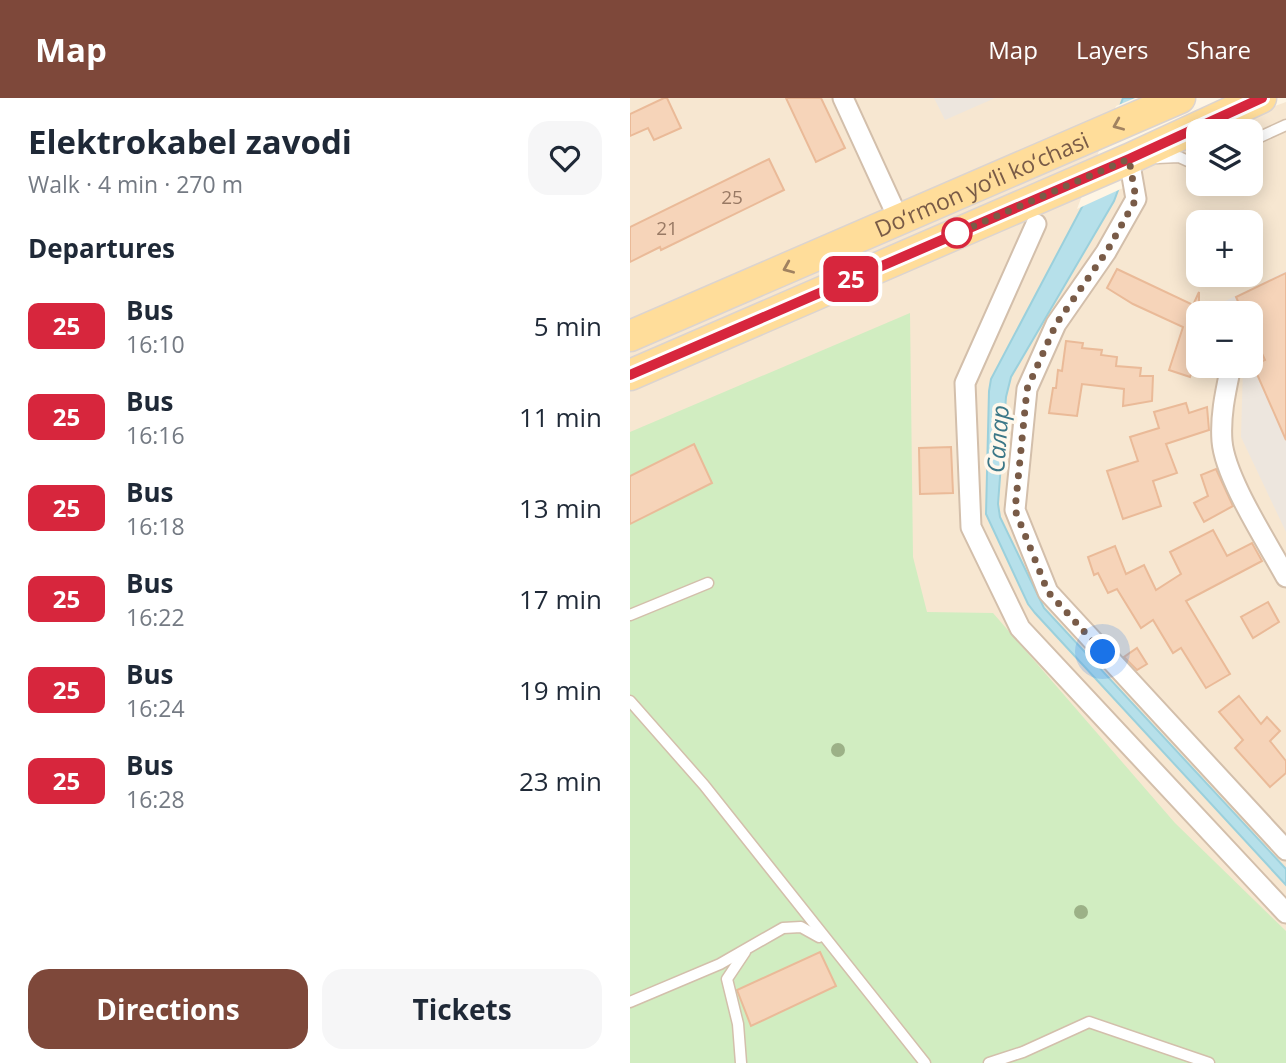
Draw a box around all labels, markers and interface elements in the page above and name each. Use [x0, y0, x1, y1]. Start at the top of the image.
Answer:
text: Map [35, 27, 107, 72]
text: Map [988, 33, 1038, 66]
text: Layers [1076, 33, 1149, 66]
text: Share [1187, 33, 1251, 66]
one-way arrow [1113, 117, 1125, 131]
text: Elektrokabel zavodi [28, 119, 352, 164]
map controls [1186, 119, 1263, 378]
button: layers [1186, 119, 1263, 196]
button: heart [528, 121, 602, 195]
street label: Do‘rmon yo‘li ko‘chasi [869, 123, 1094, 244]
text: Walk · 4 min · 270 m [28, 168, 243, 200]
house number: 25 [721, 184, 743, 210]
button: + [1186, 210, 1263, 287]
house number: 21 [656, 215, 678, 241]
unlabelled marker [942, 218, 972, 248]
text: Departures [28, 230, 175, 266]
line badge: 25 [820, 256, 882, 302]
one-way arrow [783, 260, 795, 274]
text: 25 [837, 262, 865, 295]
text: Bus [126, 292, 173, 328]
button: − [1186, 301, 1263, 378]
text: 5 min [534, 308, 602, 344]
text: 25 [53, 309, 80, 342]
text: 16:10 [126, 328, 185, 360]
text: Bus [126, 383, 173, 419]
text: 11 min [519, 399, 602, 435]
text: 25 [53, 400, 80, 433]
water label: Салар [978, 404, 1016, 474]
text: 16:16 [126, 419, 185, 451]
text: Bus [126, 474, 173, 510]
text: 13 min [519, 490, 602, 526]
text: 25 [53, 491, 80, 524]
text: 16:18 [126, 510, 185, 542]
text: Bus [126, 565, 173, 601]
text: 17 min [519, 581, 602, 617]
text: 25 [53, 582, 80, 615]
text: 16:22 [126, 601, 185, 633]
your location [1085, 634, 1120, 669]
text: Bus [126, 656, 173, 692]
text: 19 min [519, 672, 602, 708]
text: 25 [53, 673, 80, 706]
text: 16:24 [126, 692, 185, 724]
text: Bus [126, 747, 173, 783]
text: 23 min [519, 763, 602, 799]
text: 25 [53, 764, 80, 797]
text: 16:28 [126, 783, 185, 815]
button: Directions [28, 969, 308, 1049]
button: Tickets [322, 969, 602, 1049]

